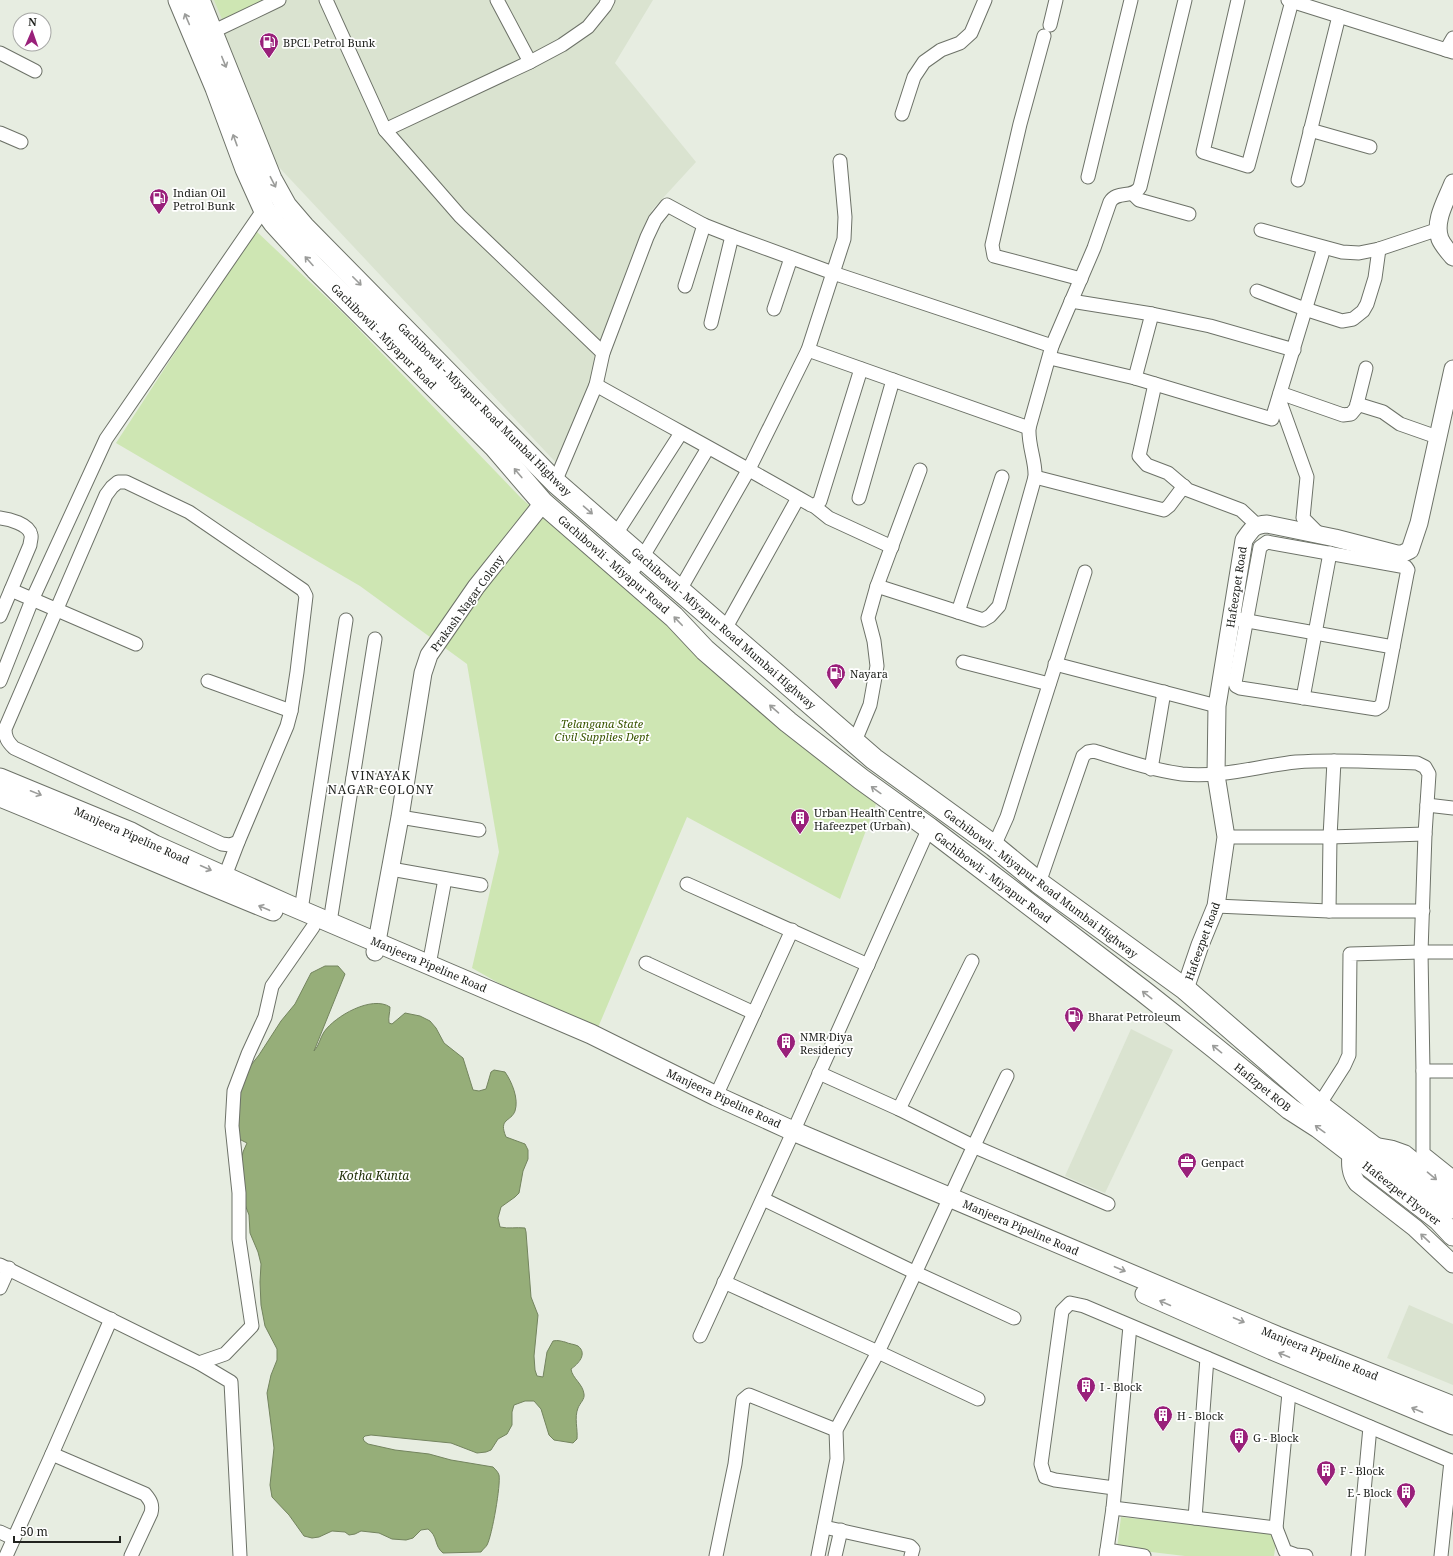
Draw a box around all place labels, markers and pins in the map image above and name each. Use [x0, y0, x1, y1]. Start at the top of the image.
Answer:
fuel station icon: BPCL Petrol Bunk [258, 31, 280, 59]
place label: BPCL Petrol Bunk [283, 35, 376, 50]
place label: Indian Oil Petrol Bunk [173, 185, 235, 213]
fuel station icon: Indian Oil Petrol Bunk [148, 187, 170, 215]
fuel station icon: Nayara [825, 662, 847, 690]
place label: Nayara [850, 666, 888, 681]
place label: Urban Health Centre, Hafeezpet (Urban) [814, 805, 926, 833]
building icon: Urban Health Centre, Hafeezpet (Urban) [789, 807, 811, 835]
fuel station icon: Bharat Petroleum [1063, 1005, 1085, 1033]
place label: Bharat Petroleum [1088, 1009, 1181, 1024]
place label: NMR Diya Residency [800, 1029, 854, 1057]
building icon: NMR Diya Residency [775, 1031, 797, 1059]
office icon: Genpact [1176, 1151, 1198, 1179]
place label: Genpact [1201, 1155, 1244, 1170]
building icon: I - Block [1075, 1375, 1097, 1403]
place label: I - Block [1100, 1379, 1143, 1394]
building icon: H - Block [1152, 1404, 1174, 1432]
place label: H - Block [1177, 1408, 1224, 1423]
building icon: G - Block [1228, 1426, 1250, 1454]
place label: G - Block [1253, 1430, 1299, 1445]
building icon: F - Block [1315, 1459, 1337, 1487]
place label: F - Block [1340, 1463, 1385, 1478]
building icon: E - Block [1395, 1481, 1417, 1509]
place label: E - Block [1347, 1485, 1393, 1500]

